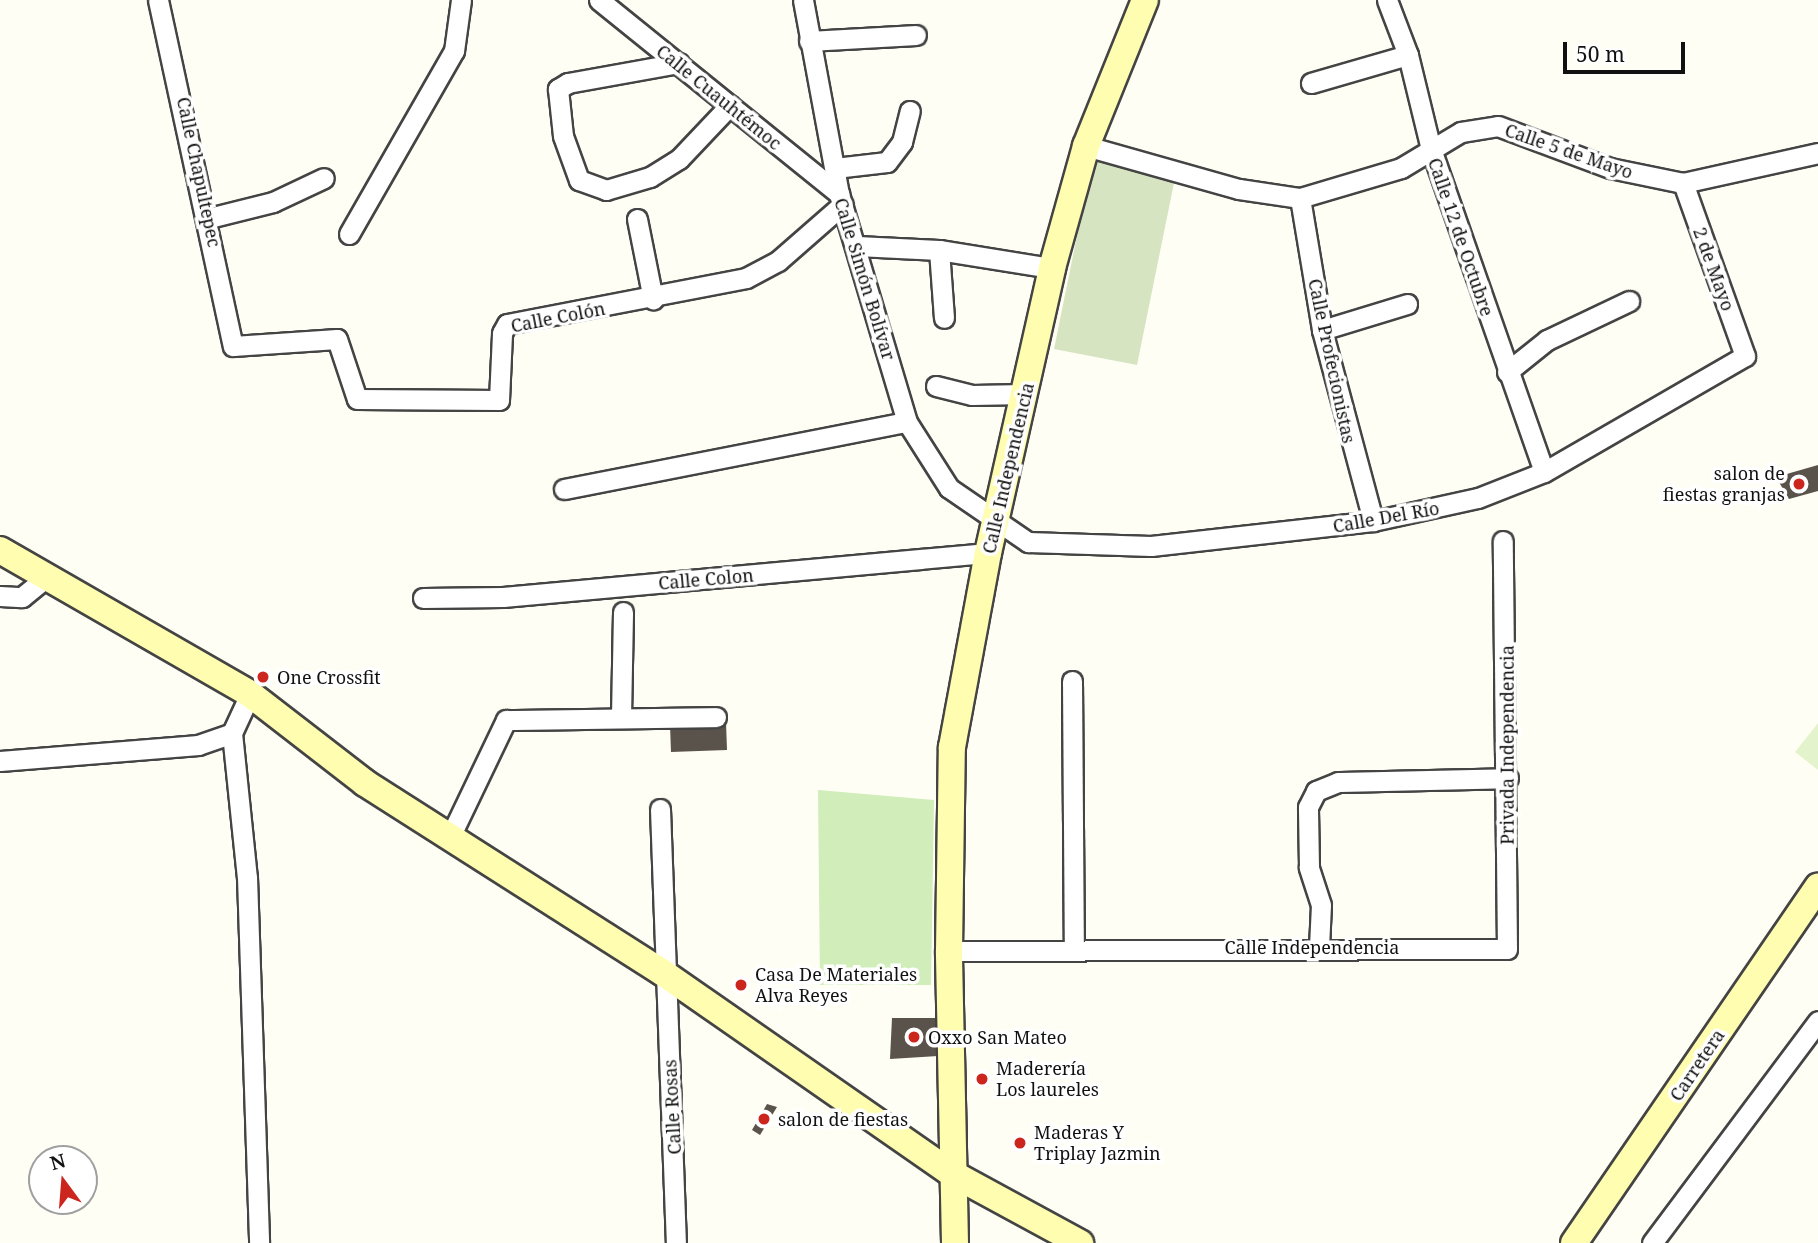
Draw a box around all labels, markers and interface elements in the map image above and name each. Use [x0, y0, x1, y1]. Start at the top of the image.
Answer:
scale bar [1566, 28, 1688, 72]
street label: Calle Cuauhtémoc [652, 40, 786, 154]
text: 50 m [1576, 40, 1625, 68]
street label: Calle Chapultepec [173, 95, 225, 249]
street label: Calle 5 de Mayo [1502, 119, 1636, 183]
street label: Calle 12 de Octubre [1424, 155, 1498, 319]
street label: Calle Simón Bolívar [830, 195, 900, 363]
street label: 2 de Mayo [1689, 224, 1739, 314]
street label: Calle Profecionistas [1304, 277, 1360, 445]
street label: Calle Colón [509, 297, 607, 337]
street label: Calle Independencia [978, 380, 1038, 556]
place label: salon de fiestas granjas [1663, 463, 1785, 505]
marker: salon de fiestas granjas [1791, 476, 1807, 492]
street label: Calle Del Río [1331, 497, 1441, 537]
street label: Calle Colon [657, 564, 755, 594]
street label: Privada Independencia [1496, 645, 1518, 845]
place label: One Crossfit [277, 666, 381, 688]
marker: One Crossfit [255, 669, 271, 685]
street label: Calle Independencia [1225, 936, 1399, 958]
place label: Casa De Materiales Alva Reyes [755, 964, 917, 1006]
marker: Casa De Materiales Alva Reyes [733, 977, 749, 993]
street label: Carretera [1665, 1025, 1729, 1105]
place label: Oxxo San Mateo [928, 1026, 1067, 1048]
marker: Oxxo San Mateo [906, 1029, 922, 1045]
place label: Maderería Los laureles [996, 1058, 1099, 1100]
street label: Calle Rosas [659, 1059, 685, 1155]
marker: Maderería Los laureles [974, 1071, 990, 1087]
place label: salon de fiestas [778, 1108, 908, 1130]
marker: salon de fiestas [756, 1111, 772, 1127]
place label: Maderas Y Triplay Jazmin [1034, 1122, 1161, 1164]
marker: Maderas Y Triplay Jazmin [1012, 1135, 1028, 1151]
north arrow [28, 1145, 98, 1215]
text: N [47, 1147, 69, 1176]

